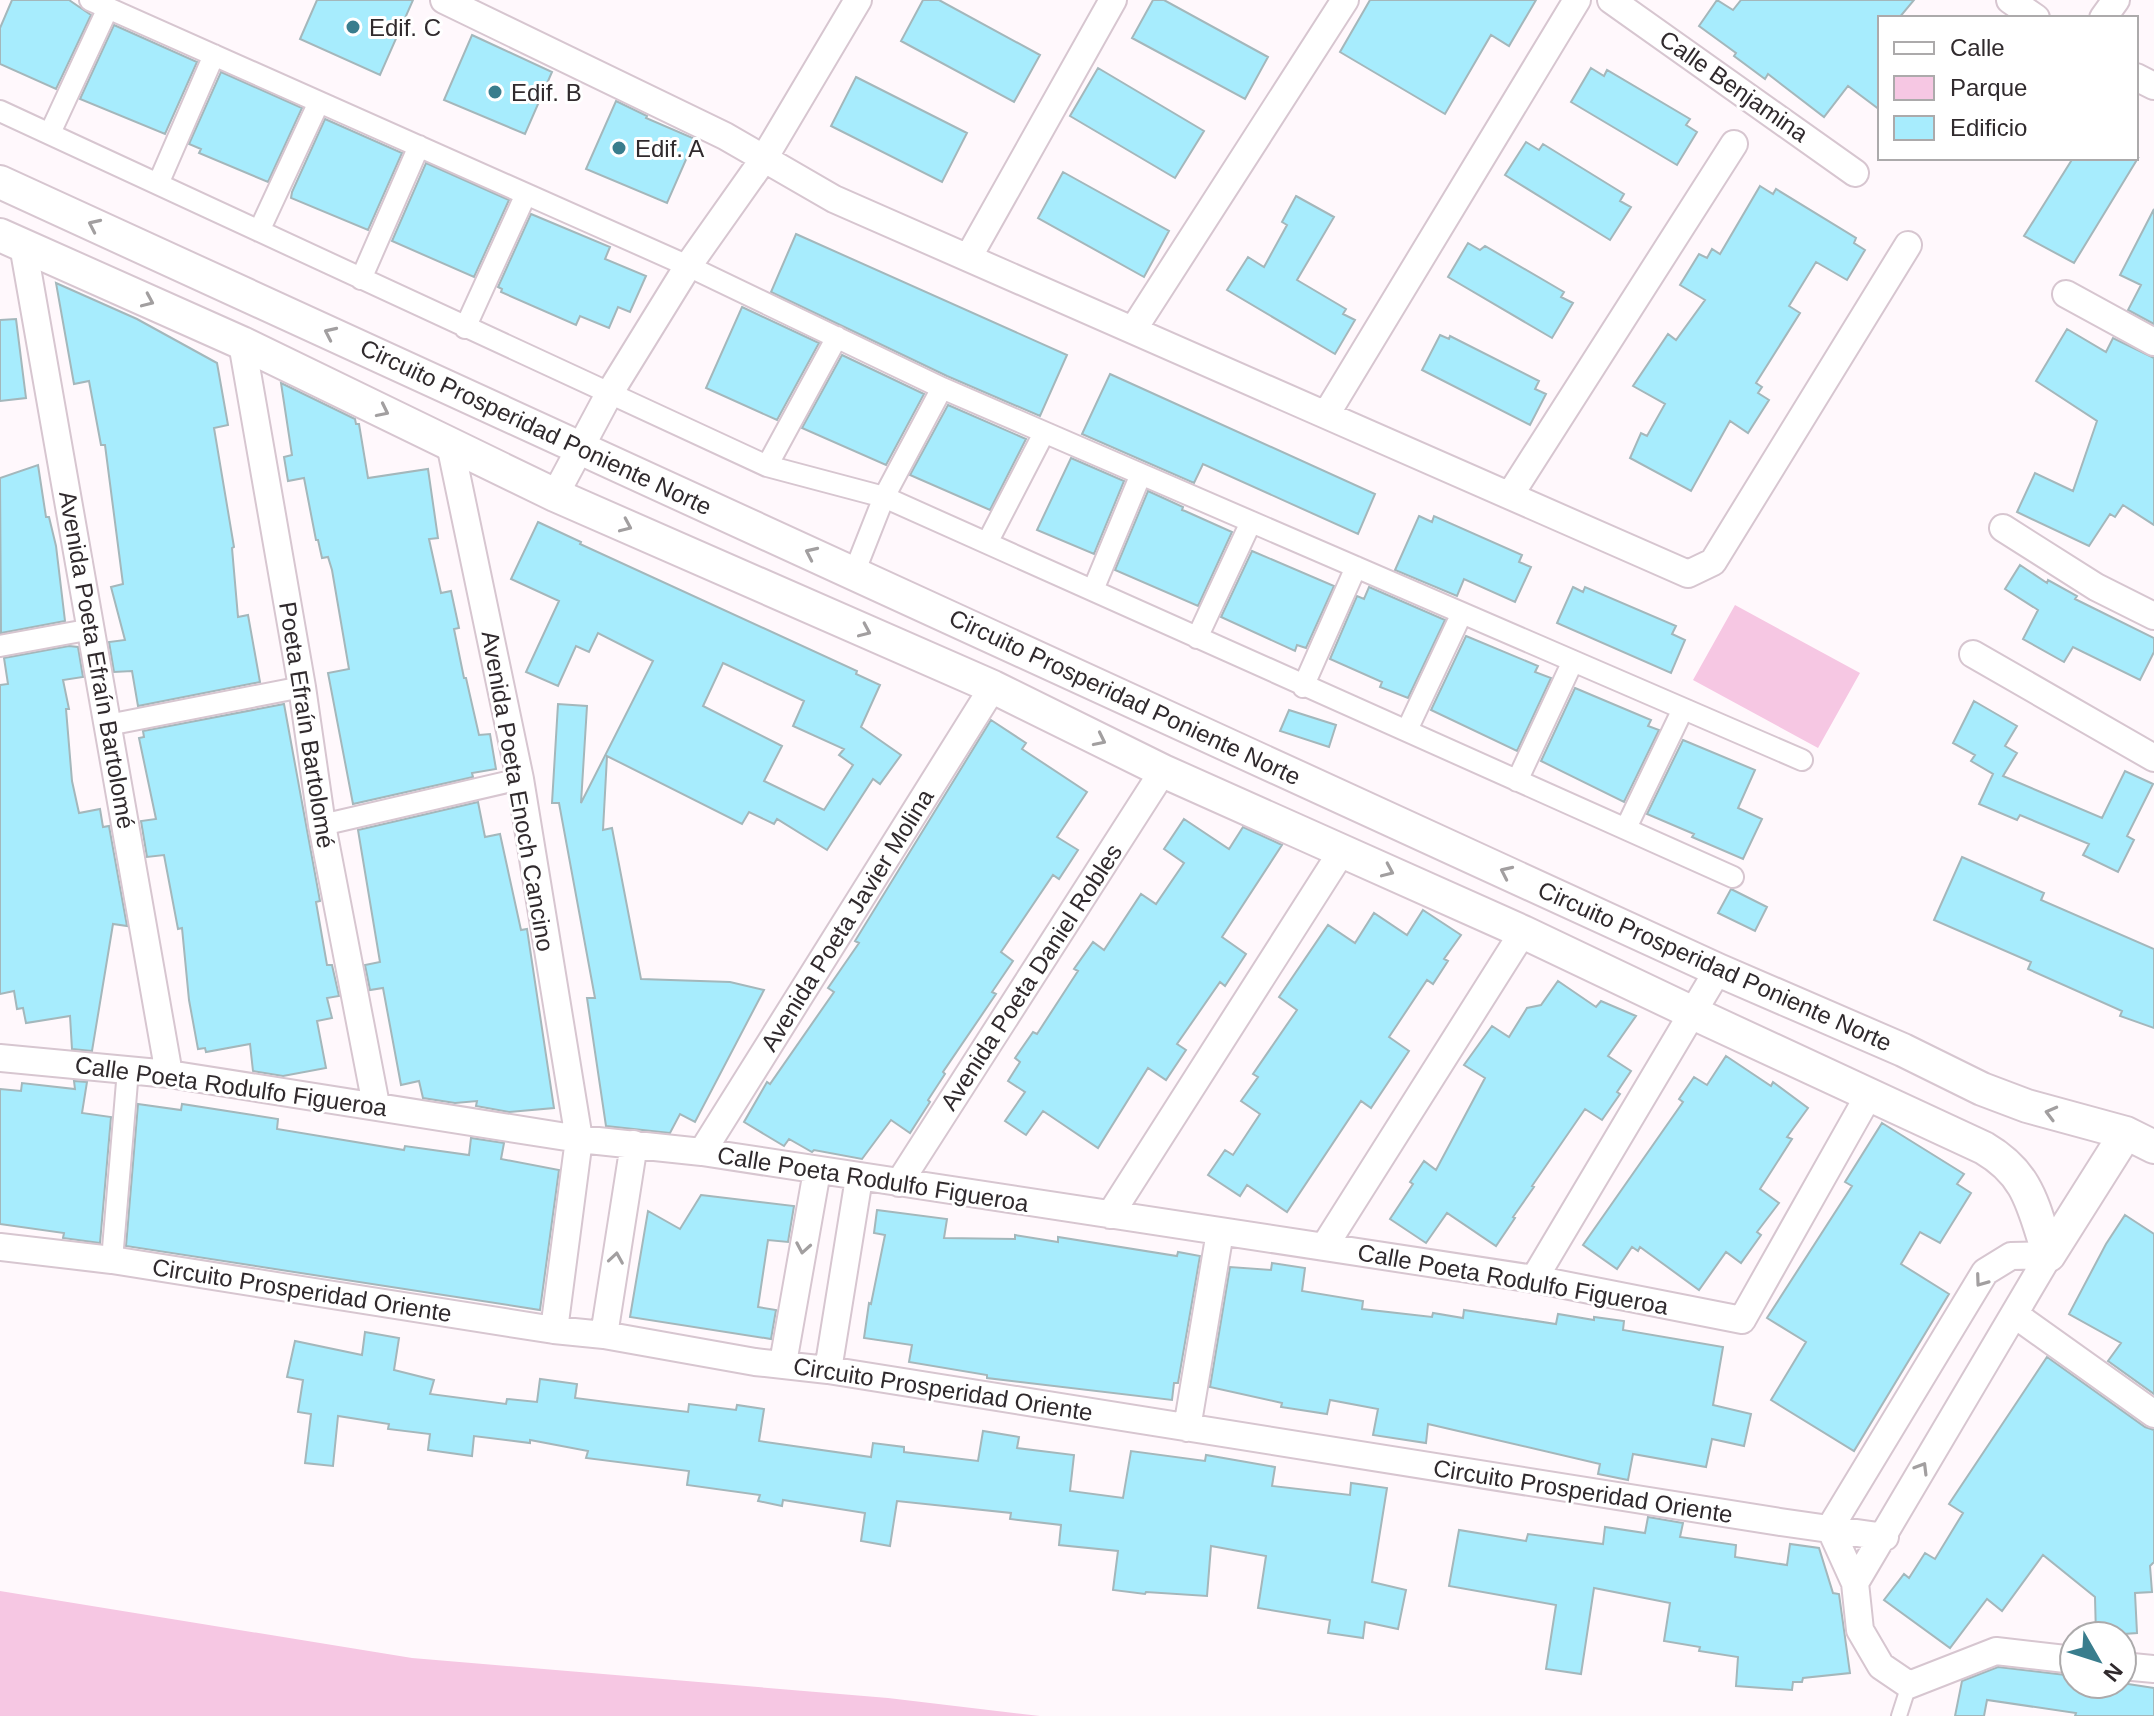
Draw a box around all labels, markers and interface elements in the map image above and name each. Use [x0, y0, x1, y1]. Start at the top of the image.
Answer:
place label: Edif. C [369, 14, 441, 41]
legend [1878, 16, 2138, 160]
marker: Edif. C [344, 18, 362, 36]
street label: Calle Benjamina [1655, 25, 1814, 148]
text: Calle [1950, 34, 2005, 61]
text: Parque [1950, 74, 2027, 101]
place label: Edif. B [511, 79, 582, 106]
marker: Edif. B [486, 83, 504, 101]
text: Edificio [1950, 114, 2027, 141]
place label: Edif. A [635, 135, 704, 162]
marker: Edif. A [610, 139, 628, 157]
one-way arrow [87, 219, 102, 235]
one-way arrow [139, 291, 154, 307]
one-way arrow [324, 327, 338, 343]
street label: Circuito Prosperidad Poniente Norte [356, 334, 716, 520]
one-way arrow [375, 401, 389, 417]
street label: Avenida Poeta Efraín Bartolomé [54, 489, 140, 831]
one-way arrow [618, 517, 633, 533]
one-way arrow [805, 547, 820, 563]
street label: Poeta Efraín Bartolomé [274, 600, 340, 850]
street label: Circuito Prosperidad Poniente Norte [945, 604, 1305, 790]
one-way arrow [856, 621, 871, 637]
street label: Avenida Poeta Enoch Cancino [476, 629, 560, 953]
one-way arrow [1092, 730, 1107, 746]
street label: Avenida Poeta Javier Molina [755, 784, 939, 1056]
street label: Avenida Poeta Daniel Robles [935, 839, 1127, 1115]
one-way arrow [1380, 862, 1394, 878]
one-way arrow [1499, 866, 1514, 882]
street label: Circuito Prosperidad Poniente Norte [1534, 876, 1896, 1056]
street label: Calle Poeta Rodulfo Figueroa [73, 1051, 389, 1121]
one-way arrow [2044, 1105, 2058, 1122]
street label: Calle Poeta Rodulfo Figueroa [715, 1141, 1031, 1217]
street label: Calle Poeta Rodulfo Figueroa [1356, 1238, 1671, 1320]
one-way arrow [796, 1241, 813, 1255]
one-way arrow [607, 1251, 624, 1264]
street label: Circuito Prosperidad Oriente [150, 1253, 454, 1327]
one-way arrow [1976, 1272, 1991, 1287]
street label: Circuito Prosperidad Oriente [791, 1352, 1095, 1426]
street label: Circuito Prosperidad Oriente [1431, 1454, 1735, 1528]
one-way arrow [1912, 1462, 1928, 1477]
north arrow [2058, 1620, 2138, 1700]
text: N [2098, 1658, 2128, 1686]

